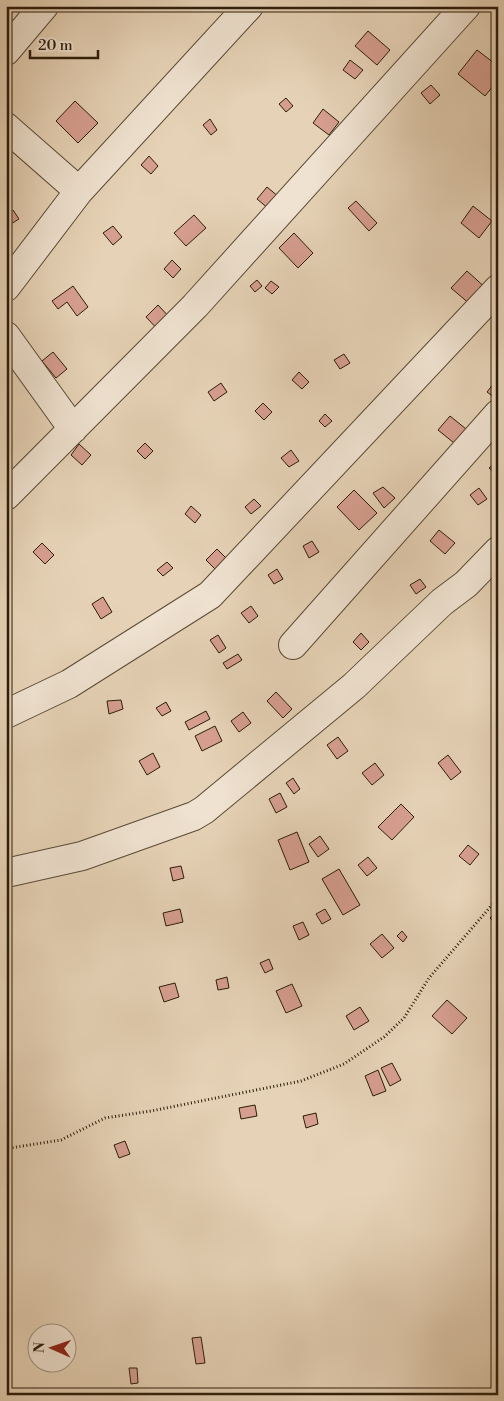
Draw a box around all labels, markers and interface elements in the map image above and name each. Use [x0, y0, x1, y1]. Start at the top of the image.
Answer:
scale bar [30, 28, 98, 60]
text: 20 m [38, 36, 73, 55]
north arrow [28, 1324, 78, 1374]
text: N [31, 1342, 49, 1353]

